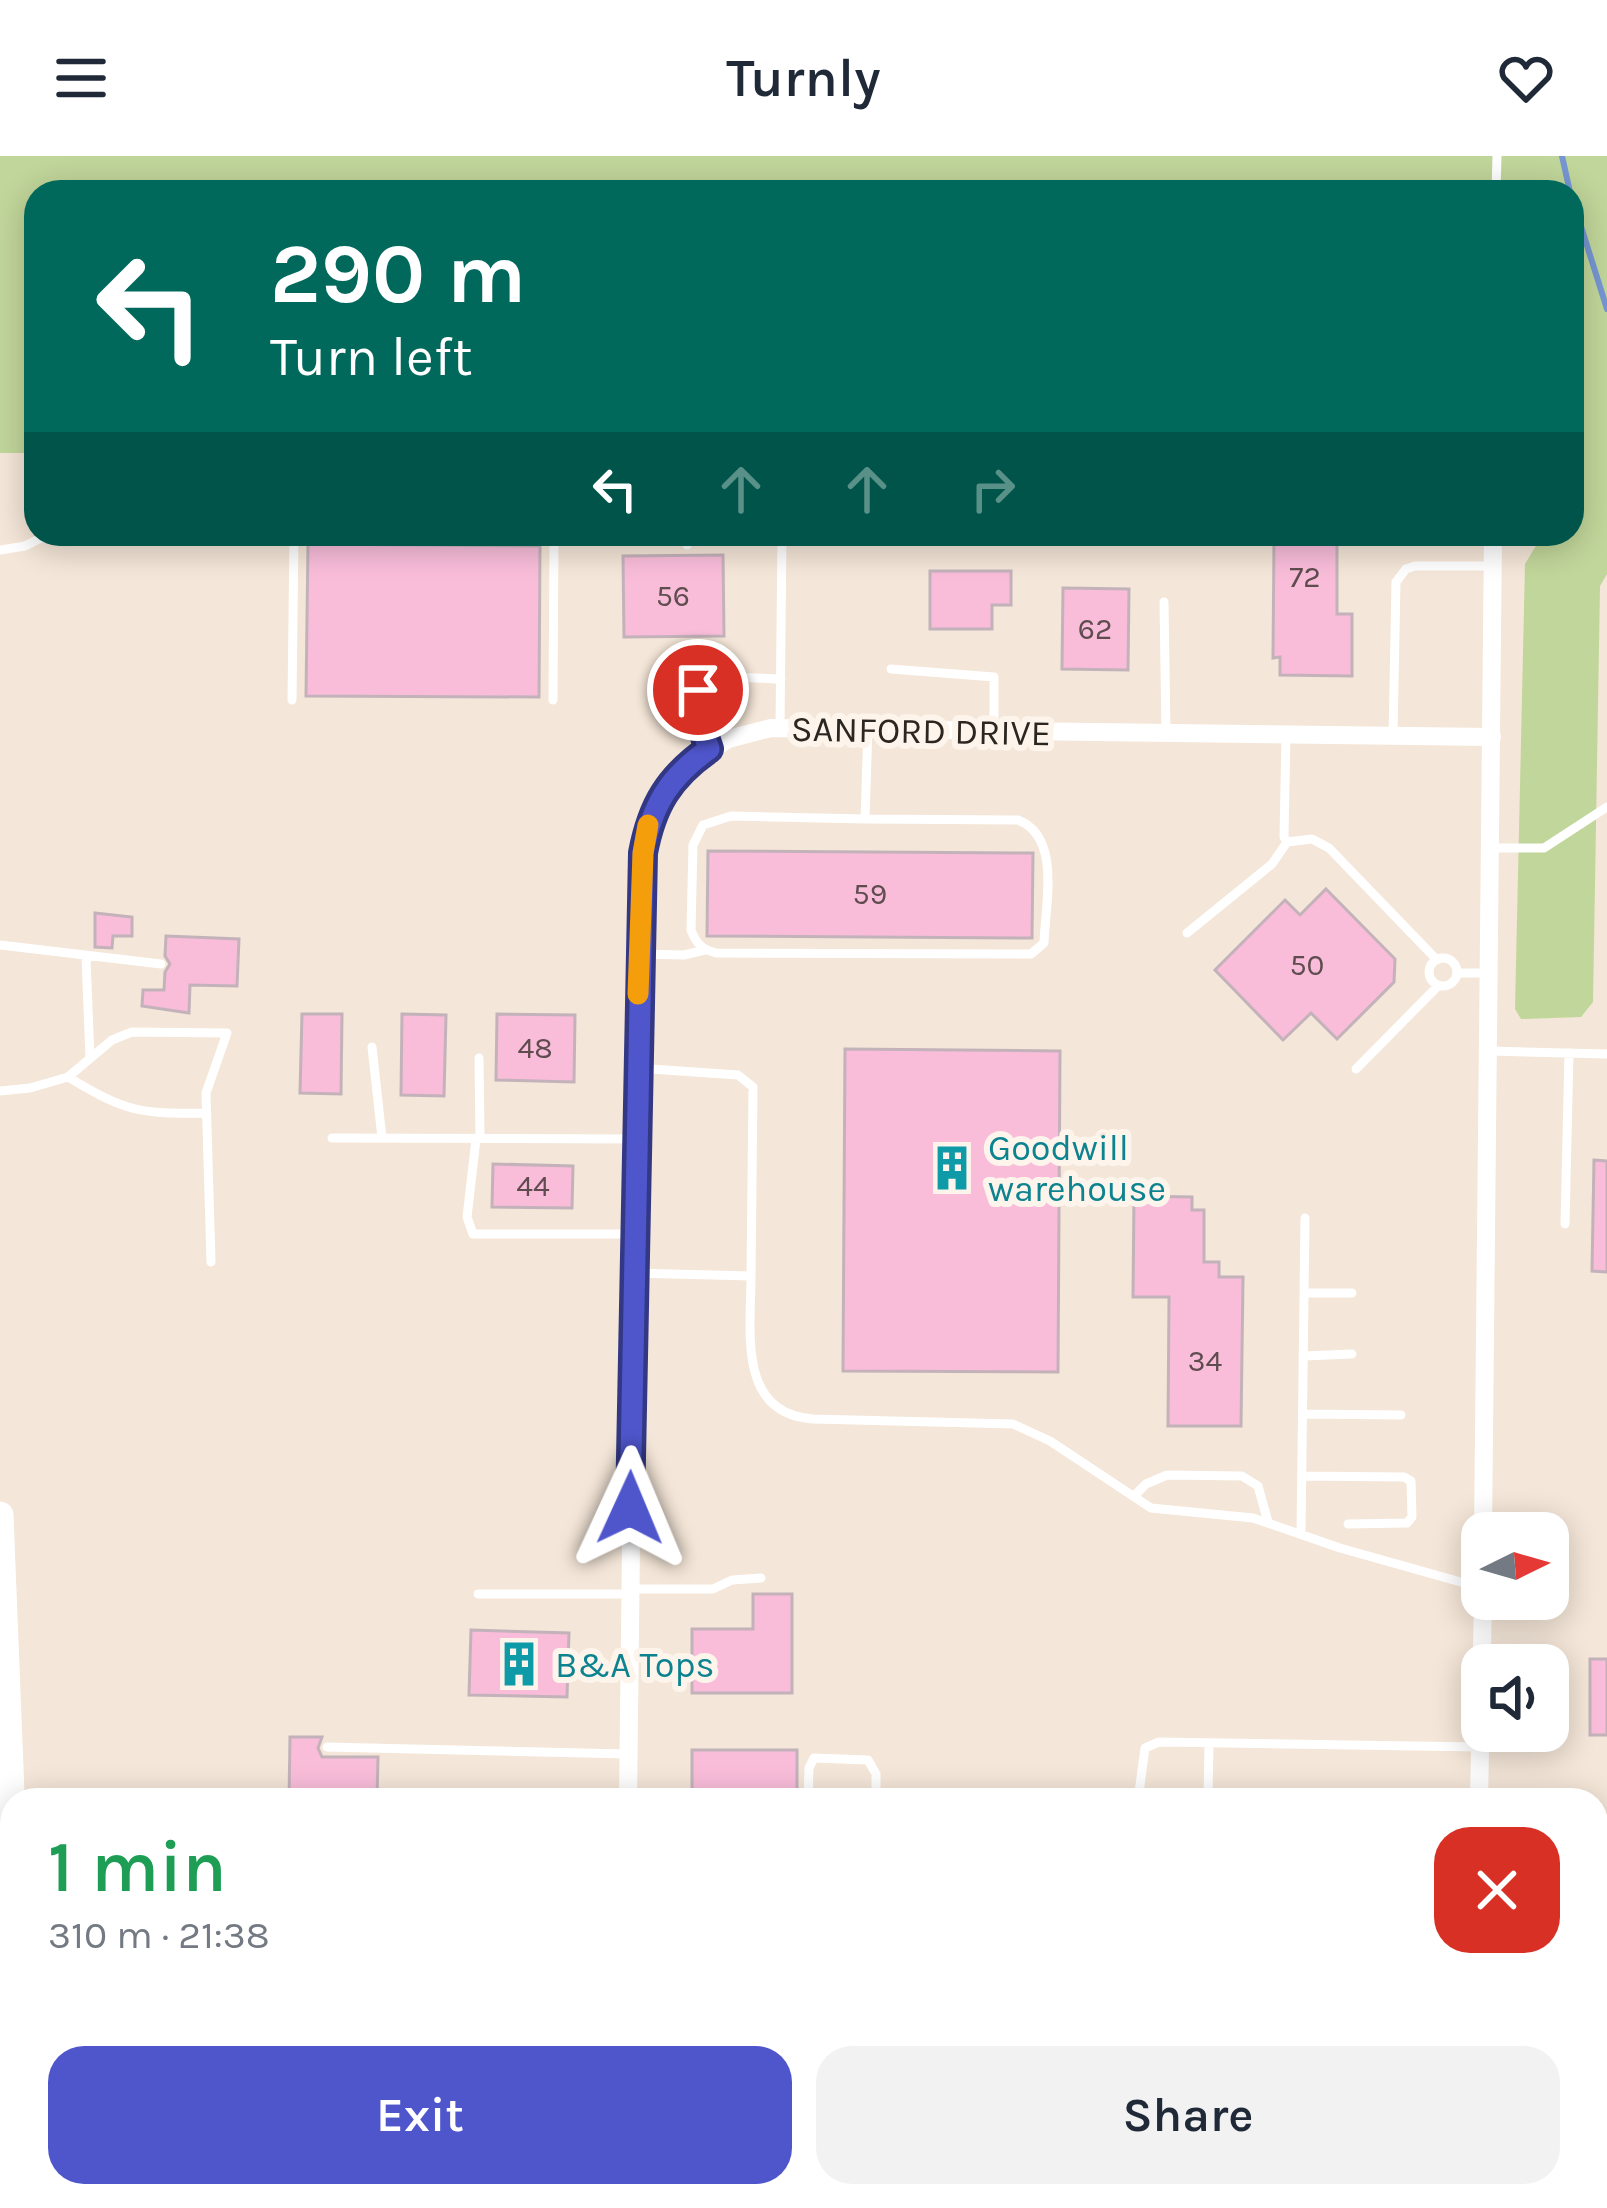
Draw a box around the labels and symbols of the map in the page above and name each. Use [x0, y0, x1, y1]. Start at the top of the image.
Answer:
house number: 72 [1289, 559, 1321, 595]
house number: 56 [656, 578, 690, 614]
house number: 62 [1078, 611, 1112, 647]
pin [647, 639, 749, 741]
street label: SANFORD DRIVE [791, 708, 1051, 754]
house number: 59 [853, 876, 887, 912]
house number: 50 [1290, 947, 1324, 983]
house number: 48 [517, 1030, 553, 1066]
place label: Goodwill warehouse [988, 1127, 1166, 1210]
building icon: Goodwill warehouse [927, 1143, 977, 1193]
house number: 44 [516, 1168, 550, 1204]
house number: 34 [1188, 1343, 1222, 1379]
position arrow [567, 1445, 693, 1571]
north arrow [1461, 1512, 1569, 1620]
building icon: B&A Tops [494, 1639, 544, 1689]
place label: B&A Tops [555, 1644, 714, 1686]

